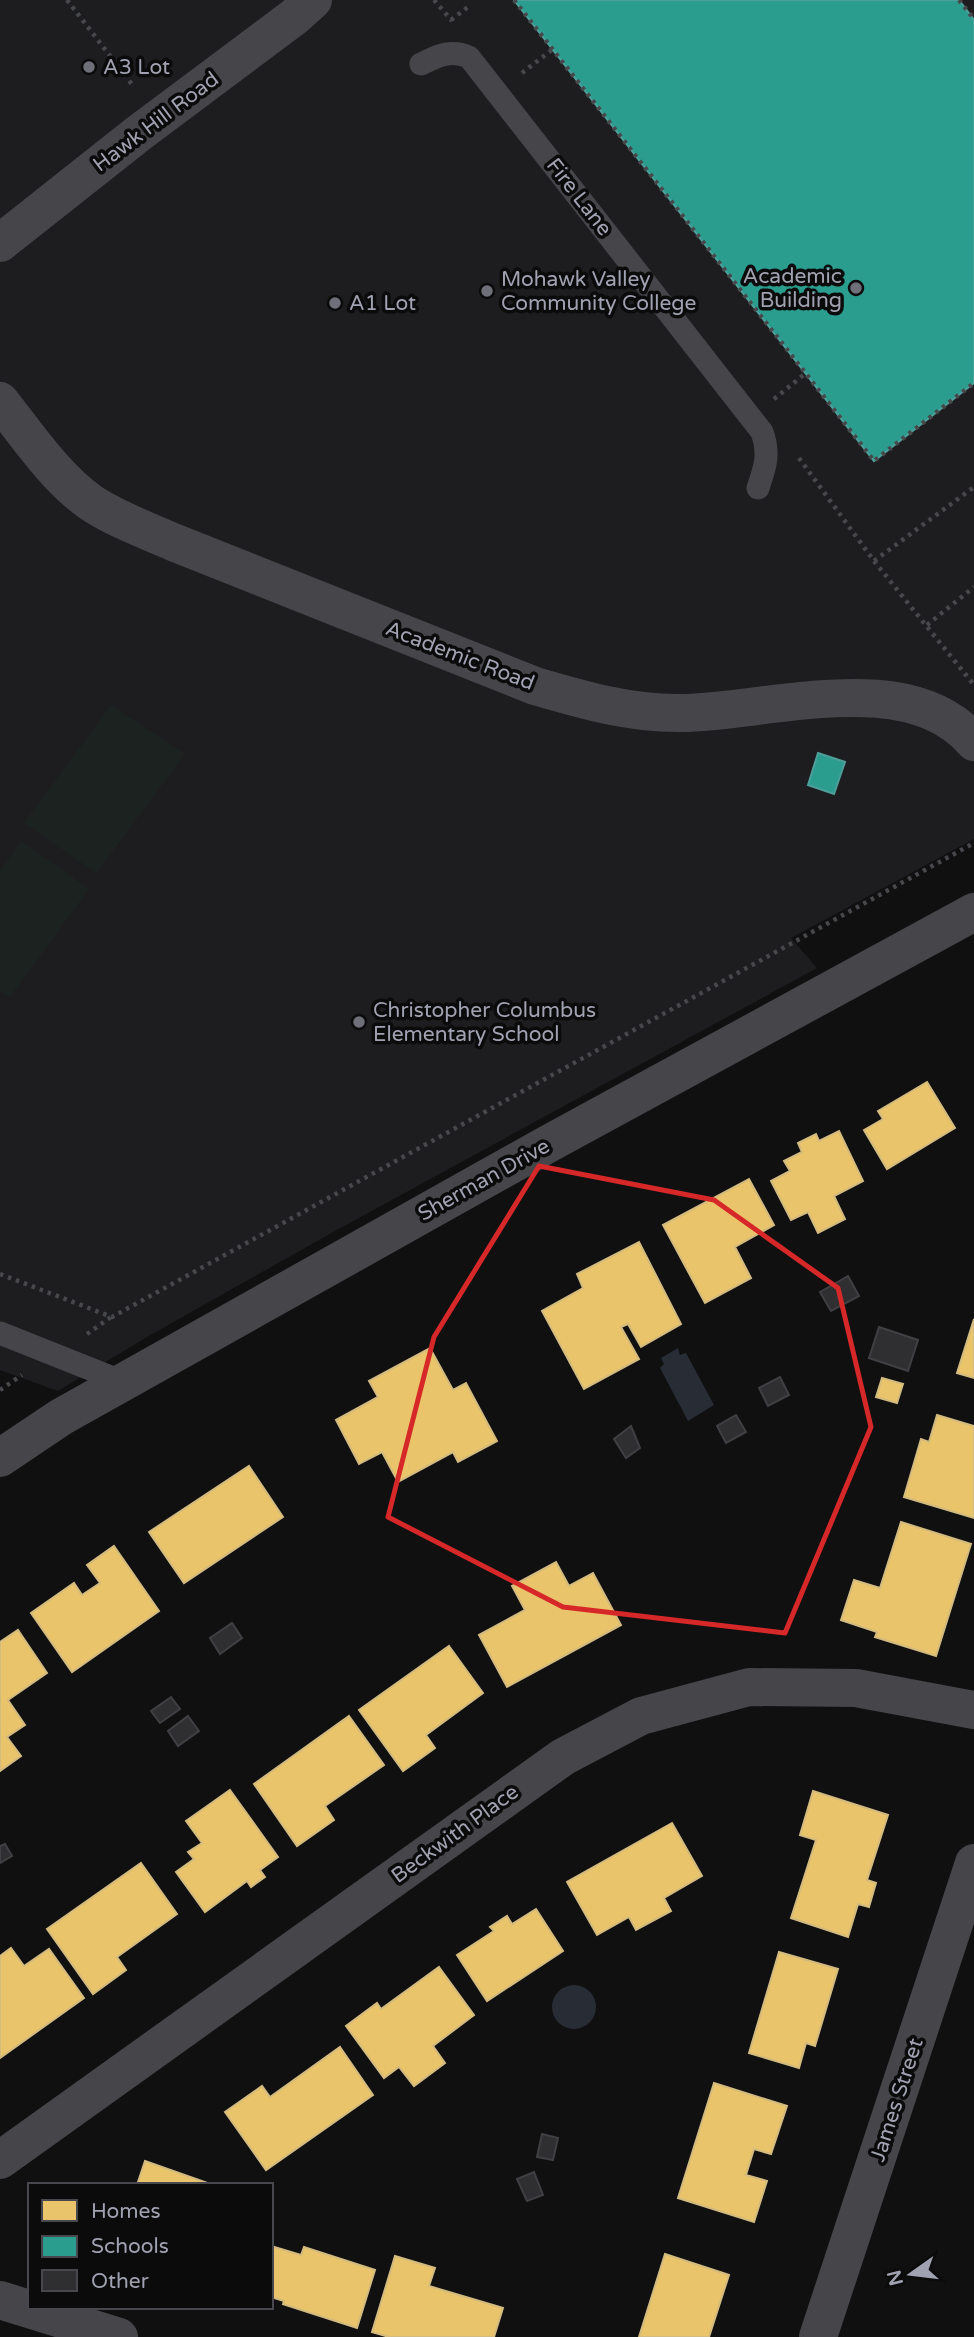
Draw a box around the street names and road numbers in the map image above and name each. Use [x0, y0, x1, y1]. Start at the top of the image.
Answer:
street label: Hawk Hill Road [88, 67, 224, 177]
street label: Fire Lane [541, 153, 617, 241]
street label: Academic Road [382, 616, 538, 696]
street label: Sherman Drive [414, 1133, 554, 1226]
street label: Beckwith Place [387, 1779, 524, 1889]
street label: James Street [865, 2035, 929, 2165]

